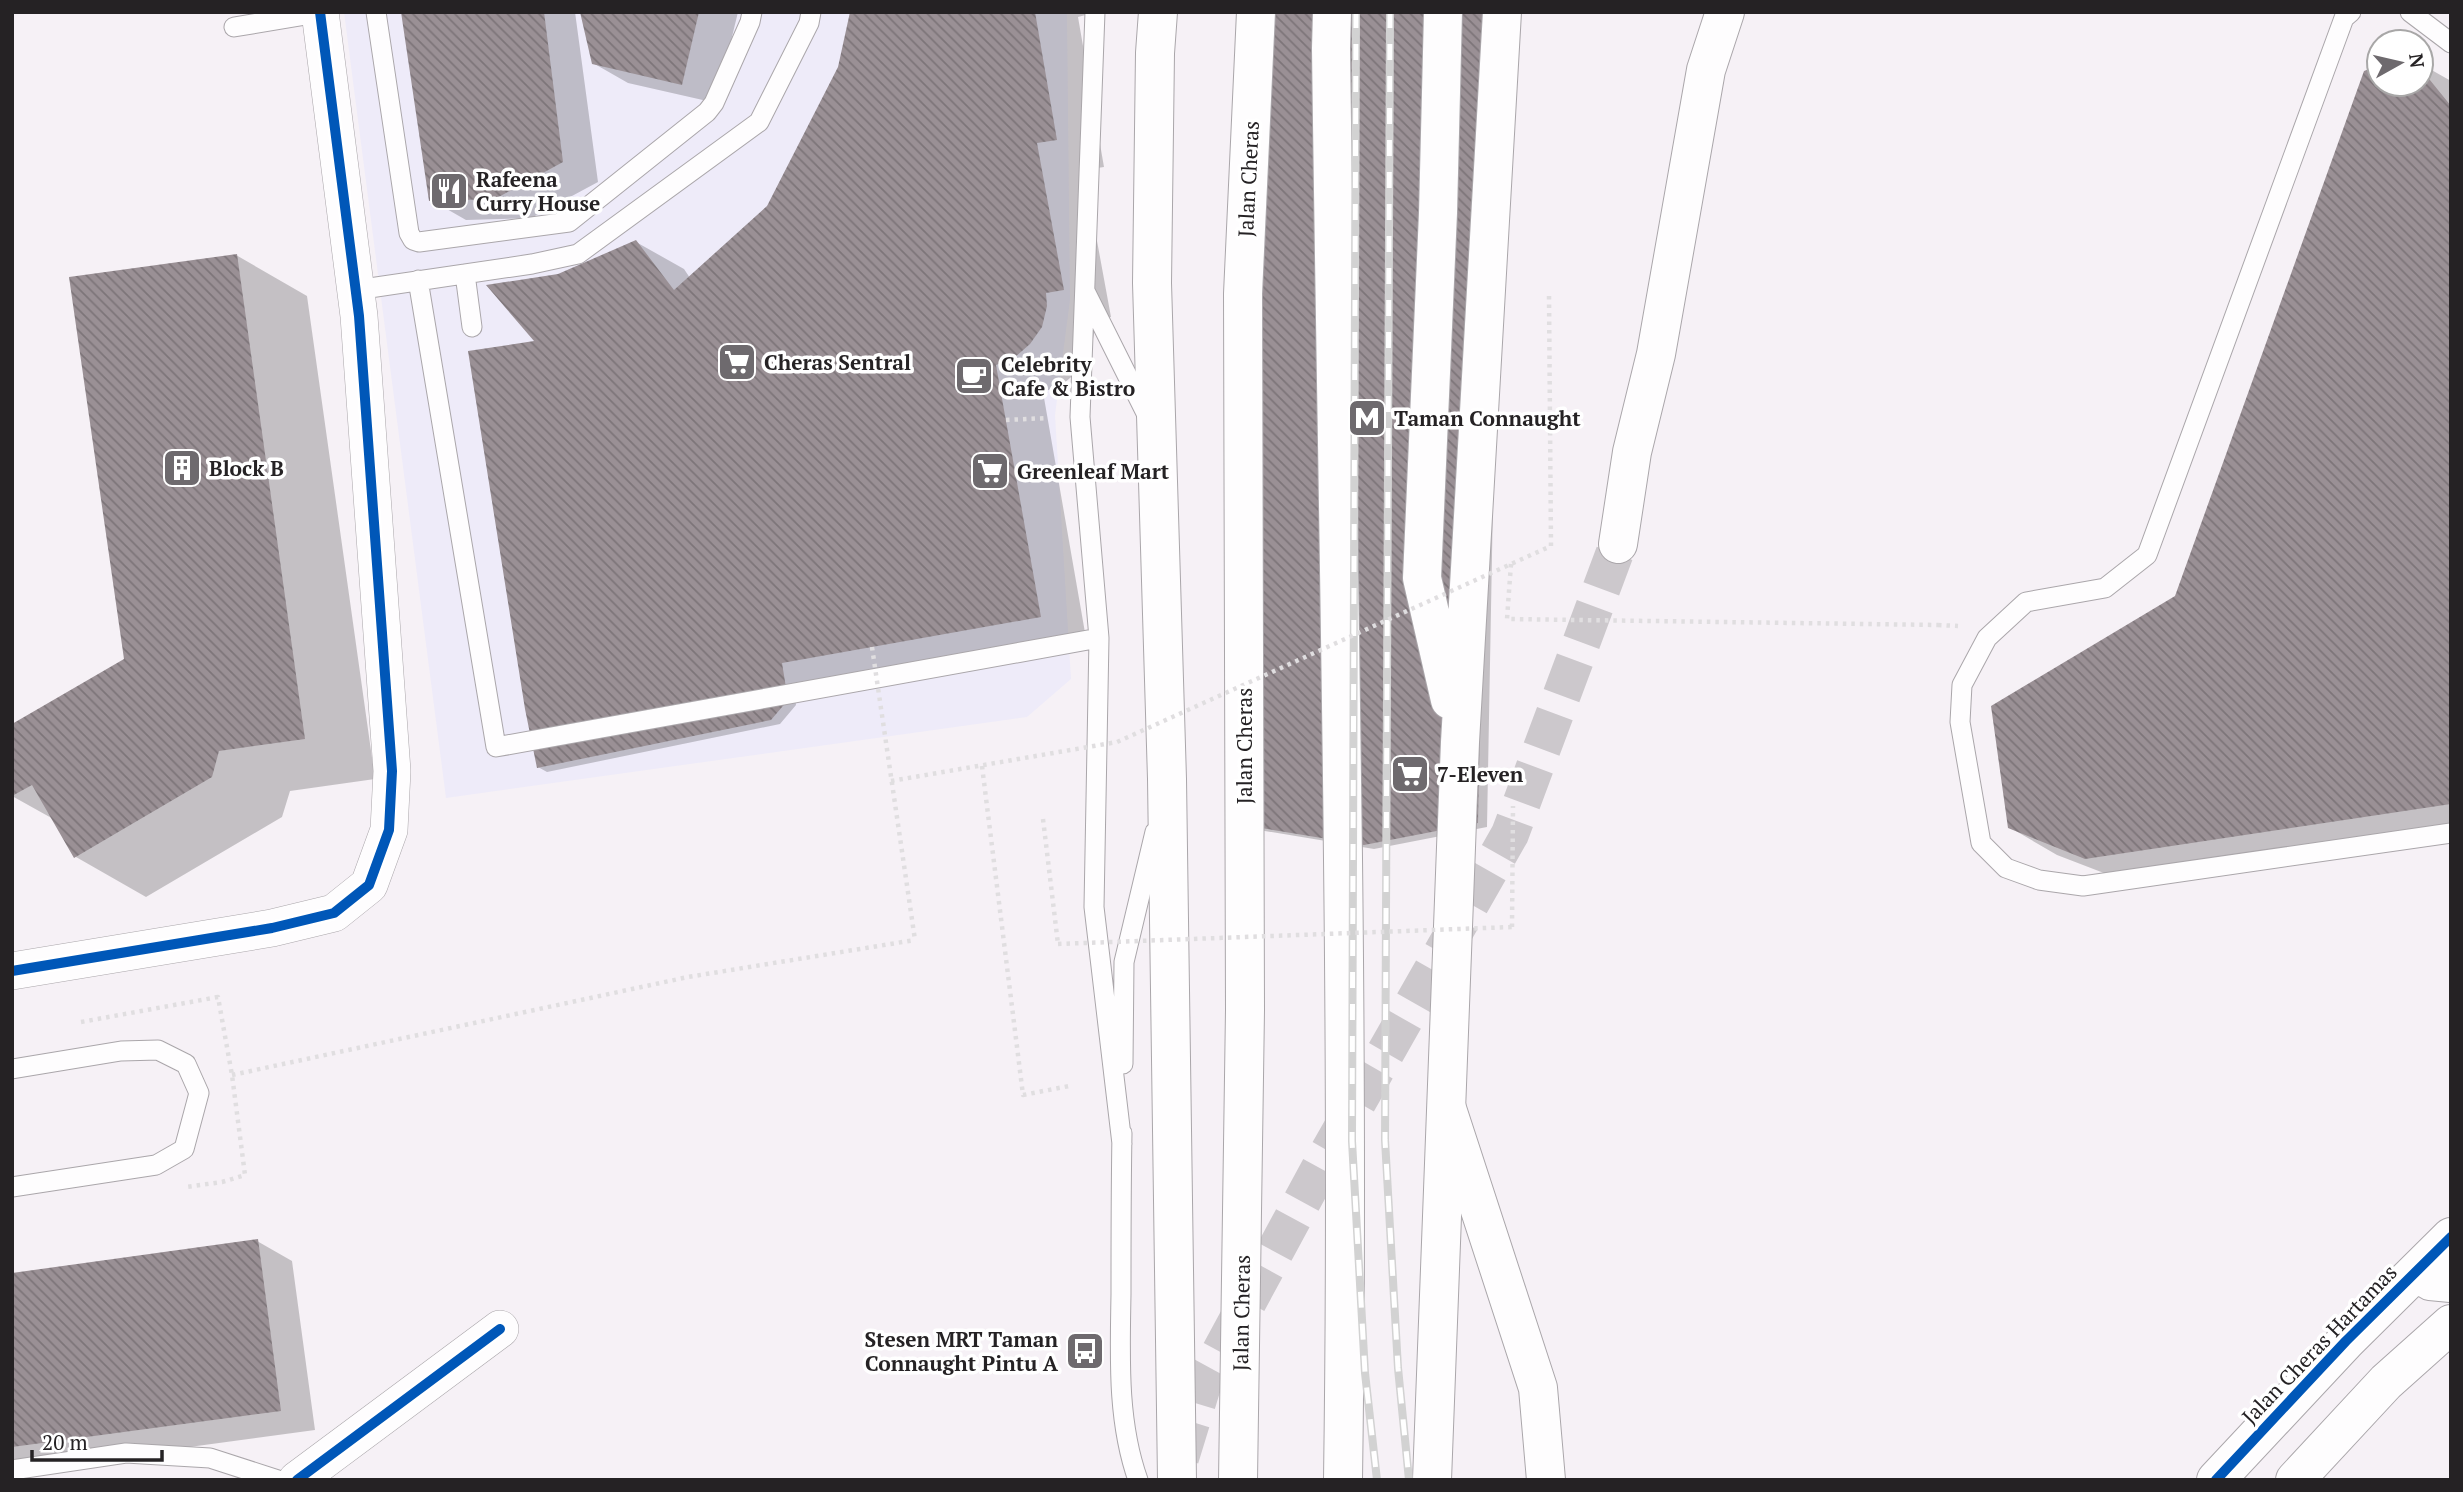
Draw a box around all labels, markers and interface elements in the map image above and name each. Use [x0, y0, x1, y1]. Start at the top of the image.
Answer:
north arrow [2365, 28, 2435, 98]
text: N [2404, 52, 2431, 70]
street label: Jalan Cheras [1231, 120, 1265, 238]
place label: Rafeena Curry House [476, 165, 600, 217]
restaurant icon: Rafeena Curry House [428, 170, 470, 212]
supermarket icon: Cheras Sentral [716, 341, 758, 383]
place label: Cheras Sentral [764, 348, 911, 376]
place label: Celebrity Cafe & Bistro [1001, 350, 1135, 402]
cafe icon: Celebrity Cafe & Bistro [953, 355, 995, 397]
metro station icon: Taman Connaught [1346, 397, 1388, 439]
place label: Taman Connaught [1394, 404, 1581, 432]
building icon: Block B [161, 447, 203, 489]
supermarket icon: Greenleaf Mart [969, 450, 1011, 492]
place label: Block B [209, 454, 284, 482]
place label: Greenleaf Mart [1017, 457, 1170, 485]
street label: Jalan Cheras [1230, 688, 1258, 804]
supermarket icon: 7-Eleven [1389, 753, 1431, 795]
place label: 7-Eleven [1437, 760, 1524, 788]
street label: Jalan Cheras [1226, 1255, 1256, 1371]
street label: Jalan Cheras Hartamas [2235, 1258, 2403, 1430]
place label: Stesen MRT Taman Connaught Pintu A [864, 1325, 1059, 1377]
bus stop icon: Stesen MRT Taman Connaught Pintu A [1064, 1330, 1106, 1372]
scale bar [32, 1418, 161, 1462]
text: 20 m [42, 1428, 88, 1456]

